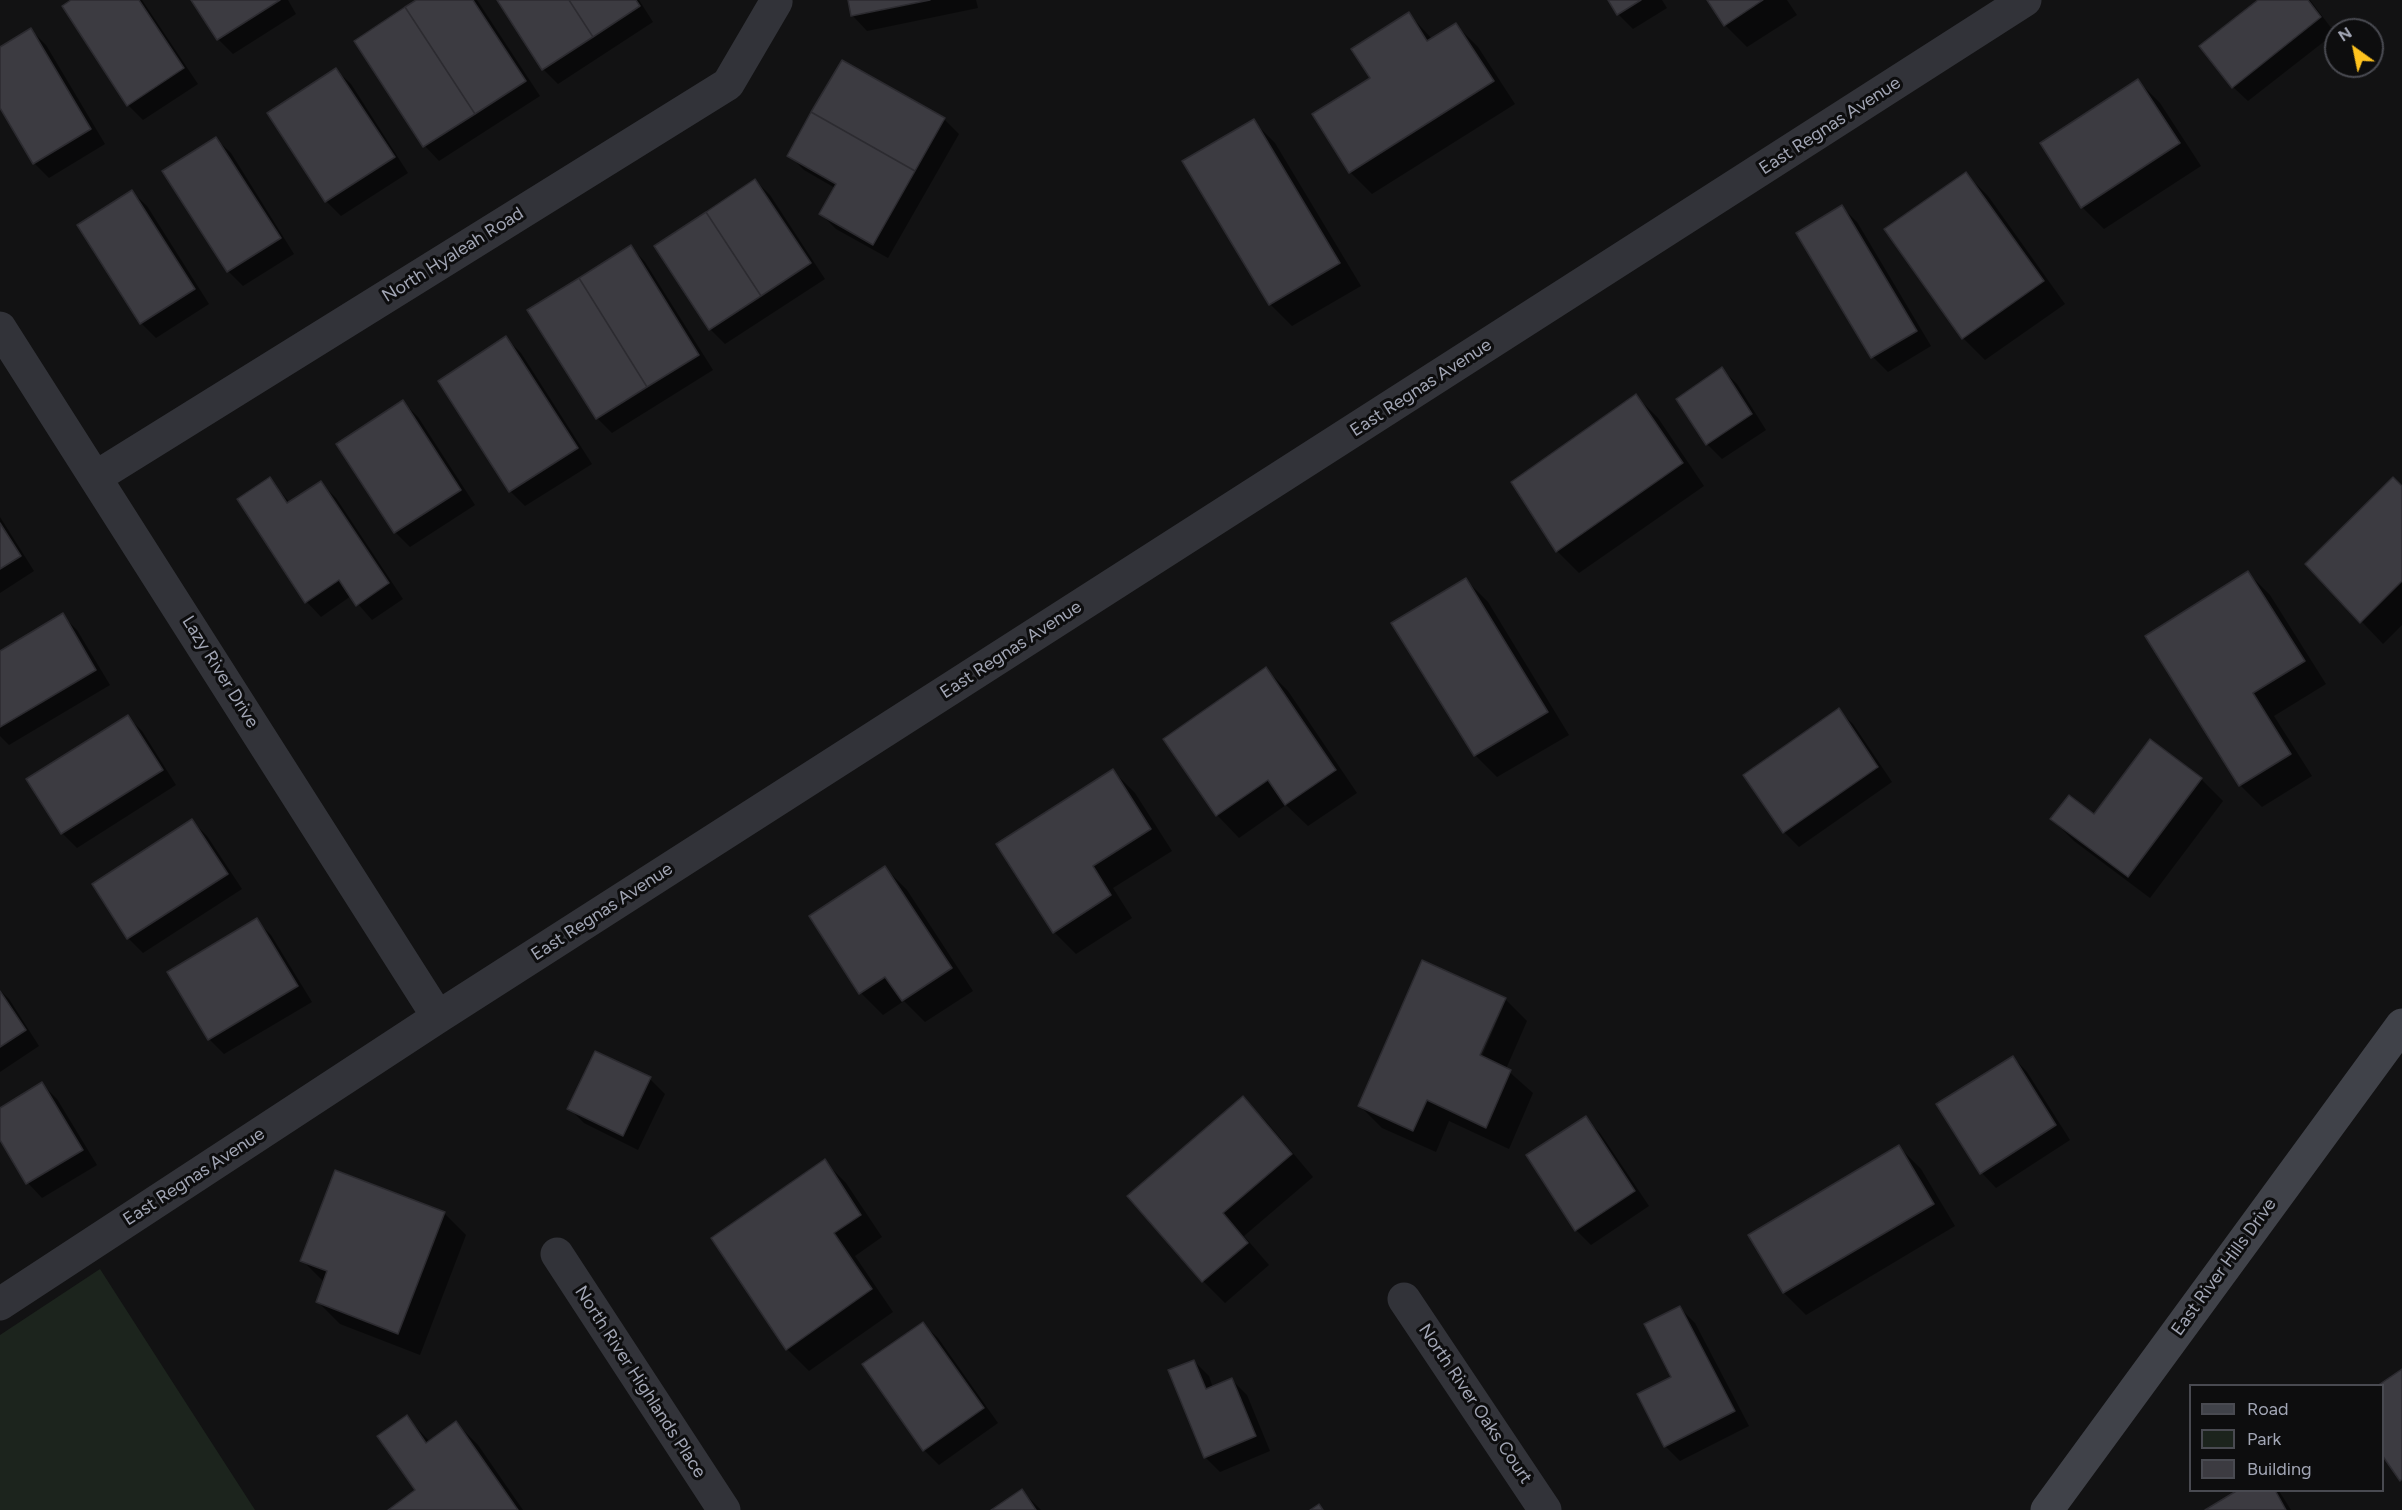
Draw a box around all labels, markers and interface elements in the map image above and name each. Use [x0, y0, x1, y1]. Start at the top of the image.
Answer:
north arrow [2324, 18, 2384, 78]
text: N [2335, 23, 2355, 45]
street label: East Regnas Avenue [1755, 72, 1905, 180]
street label: North Hyaleah Road [378, 203, 528, 307]
street label: East Regnas Avenue [1346, 334, 1496, 442]
street label: East Regnas Avenue [936, 596, 1086, 704]
street label: Lazy River Drive [177, 612, 263, 732]
street label: East Regnas Avenue [527, 858, 677, 966]
street label: East Regnas Avenue [119, 1123, 269, 1231]
street label: East River Hills Drive [2167, 1194, 2281, 1340]
street label: North River Highlands Place [570, 1282, 710, 1482]
street label: North River Oaks Court [1414, 1320, 1536, 1488]
legend [2189, 1384, 2384, 1492]
text: Road [2247, 1398, 2288, 1420]
text: Park [2247, 1428, 2281, 1450]
text: Building [2247, 1458, 2312, 1480]

